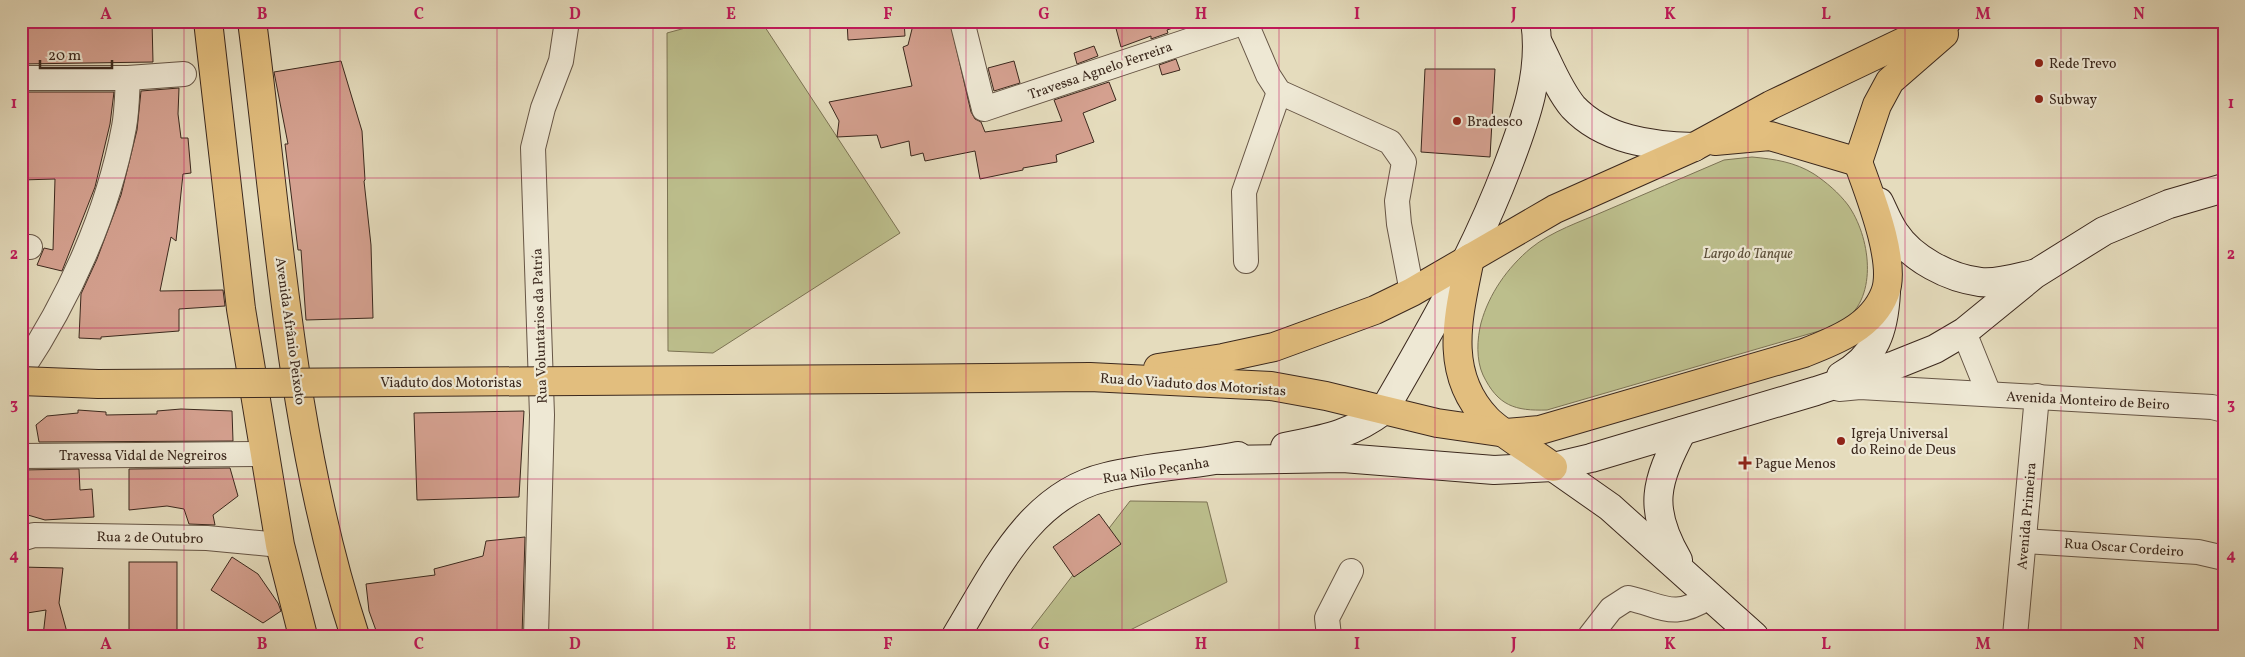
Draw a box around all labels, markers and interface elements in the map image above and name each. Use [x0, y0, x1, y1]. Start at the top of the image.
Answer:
text: A [100, 4, 112, 26]
text: B [257, 4, 268, 26]
text: C [414, 4, 424, 26]
text: D [569, 4, 581, 26]
text: E [726, 4, 736, 26]
text: F [883, 4, 893, 26]
text: G [1038, 4, 1050, 26]
text: H [1195, 4, 1207, 26]
text: I [1354, 4, 1360, 26]
text: J [1510, 4, 1517, 26]
text: K [1664, 4, 1676, 26]
text: L [1821, 4, 1831, 26]
text: M [1975, 4, 1991, 26]
text: N [2133, 4, 2145, 26]
scale bar [40, 38, 112, 70]
street label: Travessa Agnelo Ferreira [1026, 38, 1175, 105]
text: 20 m [48, 46, 81, 67]
place label: Rede Trevo [2049, 55, 2117, 74]
marker: Rede Trevo [2033, 57, 2045, 69]
place label: Subway [2049, 91, 2098, 110]
text: 1 [11, 93, 17, 115]
marker: Subway [2033, 93, 2045, 105]
text: 1 [2228, 93, 2234, 115]
place label: Bradesco [1467, 113, 1523, 132]
marker: Bradesco [1451, 115, 1463, 127]
text: 2 [10, 244, 18, 266]
text: 2 [2227, 244, 2235, 266]
park label: Largo do Tanque [1703, 245, 1793, 264]
street label: Rua Voluntarios da Patría [528, 248, 553, 404]
street label: Avenida Afrânio Peixoto [270, 256, 309, 406]
street label: Rua do Viaduto dos Motoristas [1099, 370, 1287, 401]
street label: Viaduto dos Motoristas [380, 374, 522, 393]
street label: Avenida Monteiro de Beiro [2006, 388, 2170, 415]
text: 3 [10, 394, 18, 416]
text: 3 [2227, 394, 2235, 416]
place label: Igreja Universal do Reino de Deus [1851, 425, 1956, 460]
marker: Igreja Universal do Reino de Deus [1835, 435, 1847, 447]
street label: Travessa Vidal de Negreiros [59, 447, 227, 466]
street label: Rua Nilo Peçanha [1102, 454, 1211, 489]
place label: Pague Menos [1755, 455, 1836, 474]
marker: Pague Menos [1739, 457, 1751, 469]
street label: Avenida Primeira [2013, 462, 2042, 570]
street label: Rua 2 de Outubro [96, 528, 204, 549]
street label: Rua Oscar Cordeiro [2063, 535, 2184, 562]
text: 4 [9, 545, 19, 567]
text: 4 [2226, 545, 2236, 567]
text: A [100, 634, 112, 656]
text: B [257, 634, 268, 656]
text: C [414, 634, 424, 656]
text: D [569, 634, 581, 656]
text: E [726, 634, 736, 656]
text: F [883, 634, 893, 656]
text: G [1038, 634, 1050, 656]
text: H [1195, 634, 1207, 656]
text: I [1354, 634, 1360, 656]
text: J [1510, 634, 1517, 656]
text: K [1664, 634, 1676, 656]
text: L [1821, 634, 1831, 656]
text: M [1975, 634, 1991, 656]
text: N [2133, 634, 2145, 656]

